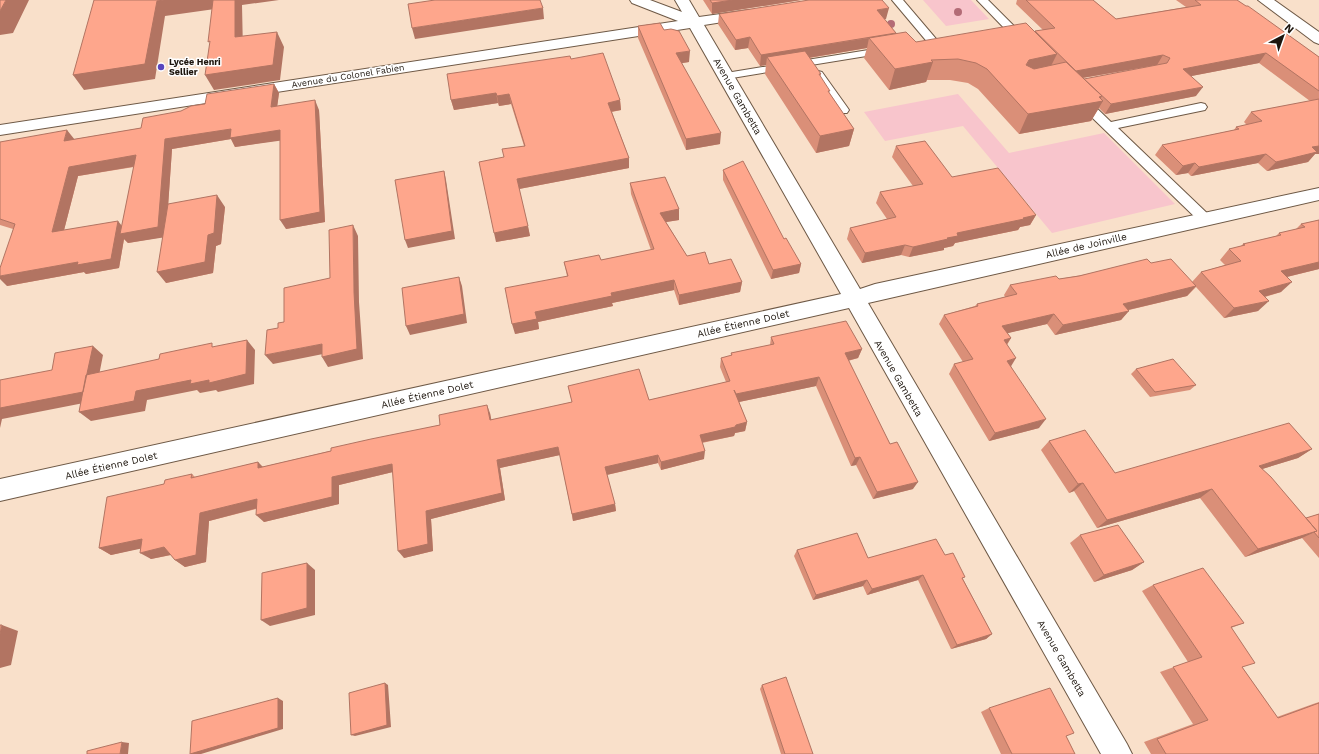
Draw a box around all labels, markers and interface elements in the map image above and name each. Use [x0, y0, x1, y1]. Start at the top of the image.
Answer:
north arrow [1263, 16, 1303, 56]
text: N [1282, 21, 1297, 36]
street label: Avenue Gambetta [711, 56, 764, 137]
place label: Lycée Henri Sellier [169, 57, 221, 77]
marker: Lycée Henri Sellier [156, 62, 166, 72]
street label: Avenue du Colonel Fabien [291, 62, 405, 90]
street label: Allée de Joinville [1044, 231, 1128, 260]
street label: Allée Étienne Dolet [696, 307, 791, 339]
street label: Avenue Gambetta [872, 338, 925, 419]
street label: Allée Étienne Dolet [380, 378, 475, 410]
street label: Allée Étienne Dolet [64, 449, 159, 481]
street label: Avenue Gambetta [1035, 618, 1088, 699]

